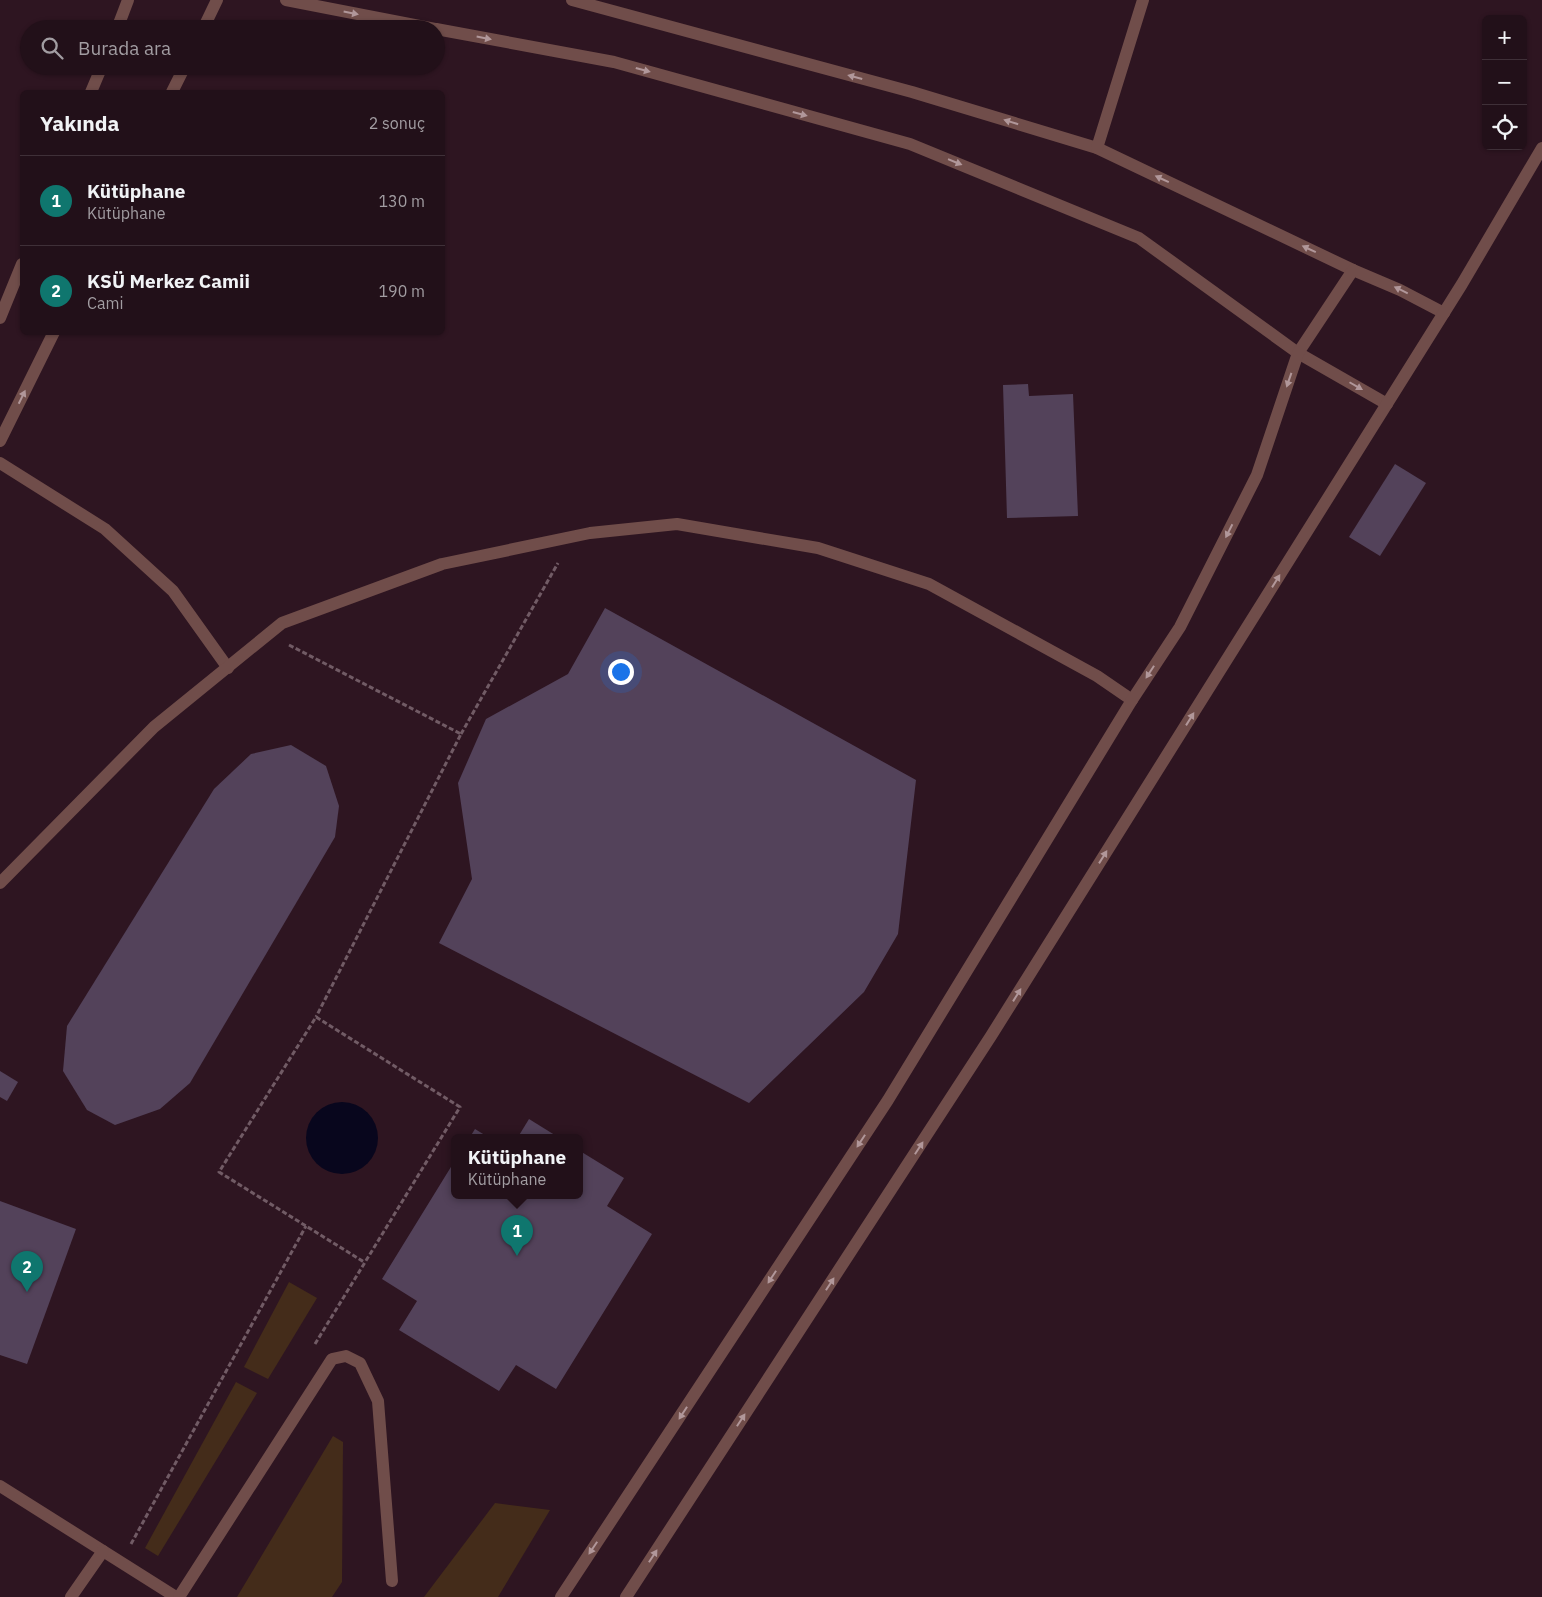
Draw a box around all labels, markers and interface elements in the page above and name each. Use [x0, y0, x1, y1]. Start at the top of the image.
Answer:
one-way arrow [343, 9, 358, 17]
map controls [1482, 15, 1527, 150]
button: + [1482, 15, 1527, 60]
search box [20, 20, 445, 75]
icon: search [38, 34, 66, 62]
one-way arrow [477, 34, 492, 42]
text: Burada ara [78, 36, 171, 60]
button: − [1482, 60, 1527, 105]
one-way arrow [636, 67, 651, 75]
one-way arrow [847, 72, 862, 80]
button: locate [1482, 105, 1527, 150]
text: Yakında [40, 109, 120, 137]
one-way arrow [792, 110, 807, 118]
text: 2 sonuç [369, 113, 425, 133]
one-way arrow [1003, 117, 1018, 125]
one-way arrow [948, 159, 962, 167]
one-way arrow [1155, 175, 1169, 183]
text: Kütüphane [87, 179, 185, 203]
text: 1 [51, 191, 61, 211]
text: 130 m [378, 191, 425, 211]
text: Kütüphane [87, 203, 166, 223]
one-way arrow [1302, 245, 1316, 253]
text: KSÜ Merkez Camii [87, 269, 250, 293]
text: 2 [51, 281, 61, 301]
text: 190 m [378, 281, 425, 301]
one-way arrow [1393, 286, 1408, 295]
text: Cami [87, 293, 123, 313]
one-way arrow [1285, 373, 1293, 388]
one-way arrow [1349, 382, 1362, 391]
one-way arrow [18, 390, 26, 405]
one-way arrow [1225, 523, 1233, 538]
one-way arrow [1271, 575, 1280, 588]
your location [608, 659, 634, 685]
one-way arrow [1145, 666, 1155, 679]
one-way arrow [1185, 713, 1194, 726]
one-way arrow [1099, 850, 1108, 863]
one-way arrow [1012, 988, 1022, 1001]
popup [451, 1134, 583, 1199]
one-way arrow [856, 1135, 866, 1148]
one-way arrow [914, 1141, 923, 1154]
text: Kütüphane [468, 1145, 566, 1169]
text: Kütüphane [468, 1169, 546, 1189]
pin: 1 [501, 1215, 533, 1256]
pin: 2 [11, 1251, 43, 1292]
one-way arrow [767, 1271, 777, 1284]
one-way arrow [825, 1277, 835, 1290]
one-way arrow [678, 1406, 688, 1420]
one-way arrow [737, 1413, 746, 1427]
one-way arrow [589, 1542, 598, 1555]
one-way arrow [648, 1549, 658, 1563]

